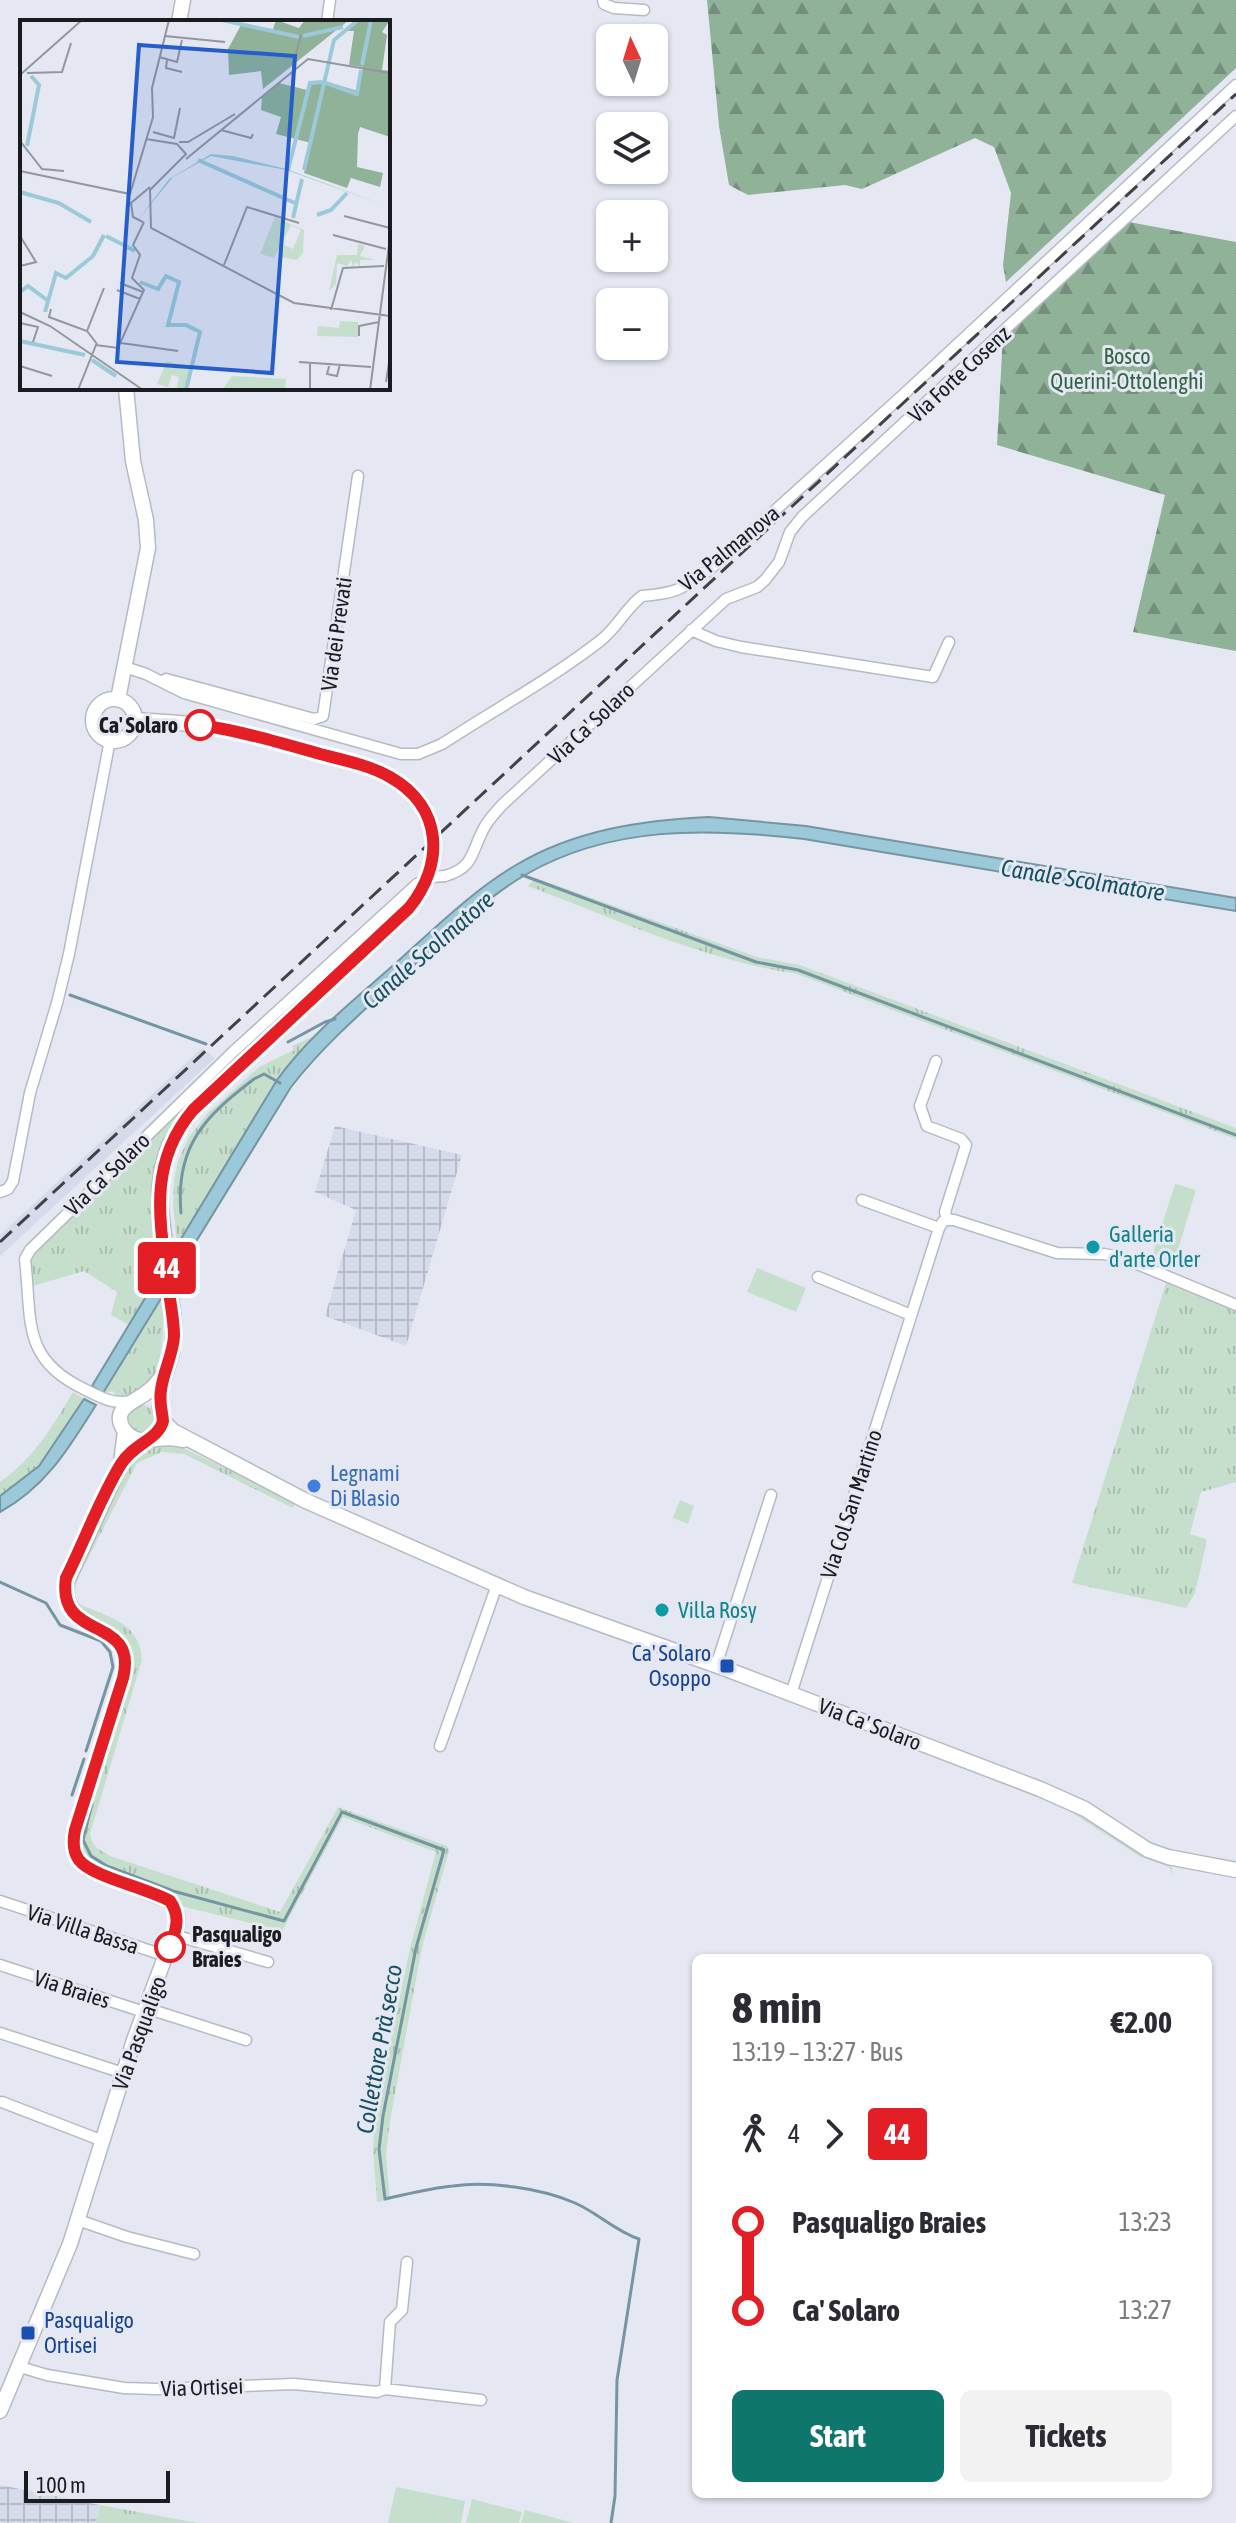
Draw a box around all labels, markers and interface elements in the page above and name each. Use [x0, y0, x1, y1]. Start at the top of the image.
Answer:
inset map [20, 20, 390, 390]
north arrow [596, 24, 668, 96]
map controls [596, 24, 668, 360]
button: layers [596, 112, 668, 184]
button: + [596, 200, 668, 272]
button: − [596, 288, 668, 360]
street label: Via Forte Cosenz [903, 320, 1015, 428]
park label: Bosco Querini-Ottolenghi [1050, 343, 1204, 394]
street label: Via Palmanova [674, 500, 784, 596]
street label: Via dei Prevati [315, 575, 357, 693]
street label: Via Ca' Solaro [543, 677, 639, 769]
marker: Ca' Solaro [185, 710, 215, 740]
place label: Ca' Solaro [99, 712, 178, 738]
water label: Canale Scolmatore [999, 854, 1167, 906]
water label: Canale Scolmatore [357, 886, 499, 1014]
street label: Via Ca' Solaro [59, 1127, 155, 1221]
place label: Galleria d'arte Orler [1109, 1221, 1201, 1272]
marker: Galleria d'arte Orler [1084, 1238, 1102, 1256]
line badge: 44 [131, 1242, 203, 1294]
text: 44 [154, 1252, 180, 1284]
street label: Via Col San Martino [815, 1426, 887, 1582]
place label: Legnami Di Blasio [330, 1460, 400, 1511]
marker: Legnami Di Blasio [305, 1477, 323, 1495]
place label: Villa Rosy [678, 1597, 757, 1623]
marker: Villa Rosy [653, 1601, 671, 1619]
place label: Ca' Solaro Osoppo [632, 1640, 711, 1691]
marker: Ca' Solaro Osoppo [718, 1657, 736, 1675]
street label: Via Ca' Solaro [815, 1692, 925, 1756]
street label: Via Villa Bassa [24, 1899, 142, 1959]
place label: Pasqualigo Braies [192, 1921, 282, 1972]
marker: Pasqualigo Braies [155, 1932, 185, 1962]
water label: Collettore Prà secco [351, 1962, 407, 2136]
street label: Via Braies [31, 1964, 114, 2014]
street label: Via Pasqualigo [106, 1973, 172, 2093]
text: 8 min [732, 1982, 822, 2032]
text: €2.00 [1111, 2005, 1172, 2039]
text: 13:19 – 13:27 · Bus [732, 2037, 903, 2067]
icon: walk [732, 2112, 776, 2156]
icon: forward [812, 2112, 856, 2156]
text: 44 [884, 2118, 911, 2150]
text: 4 [788, 2119, 800, 2149]
text: Pasqualigo Braies [792, 2205, 986, 2239]
text: 13:23 [1118, 2207, 1172, 2237]
text: Ca' Solaro [792, 2293, 900, 2327]
text: 13:27 [1118, 2295, 1172, 2325]
place label: Pasqualigo Ortisei [44, 2307, 134, 2358]
marker: Pasqualigo Ortisei [19, 2324, 37, 2342]
street label: Via Ortisei [160, 2373, 244, 2401]
button: Start [732, 2390, 944, 2482]
button: Tickets [960, 2390, 1172, 2482]
scale bar [24, 2467, 170, 2503]
text: 100 m [36, 2472, 86, 2498]

